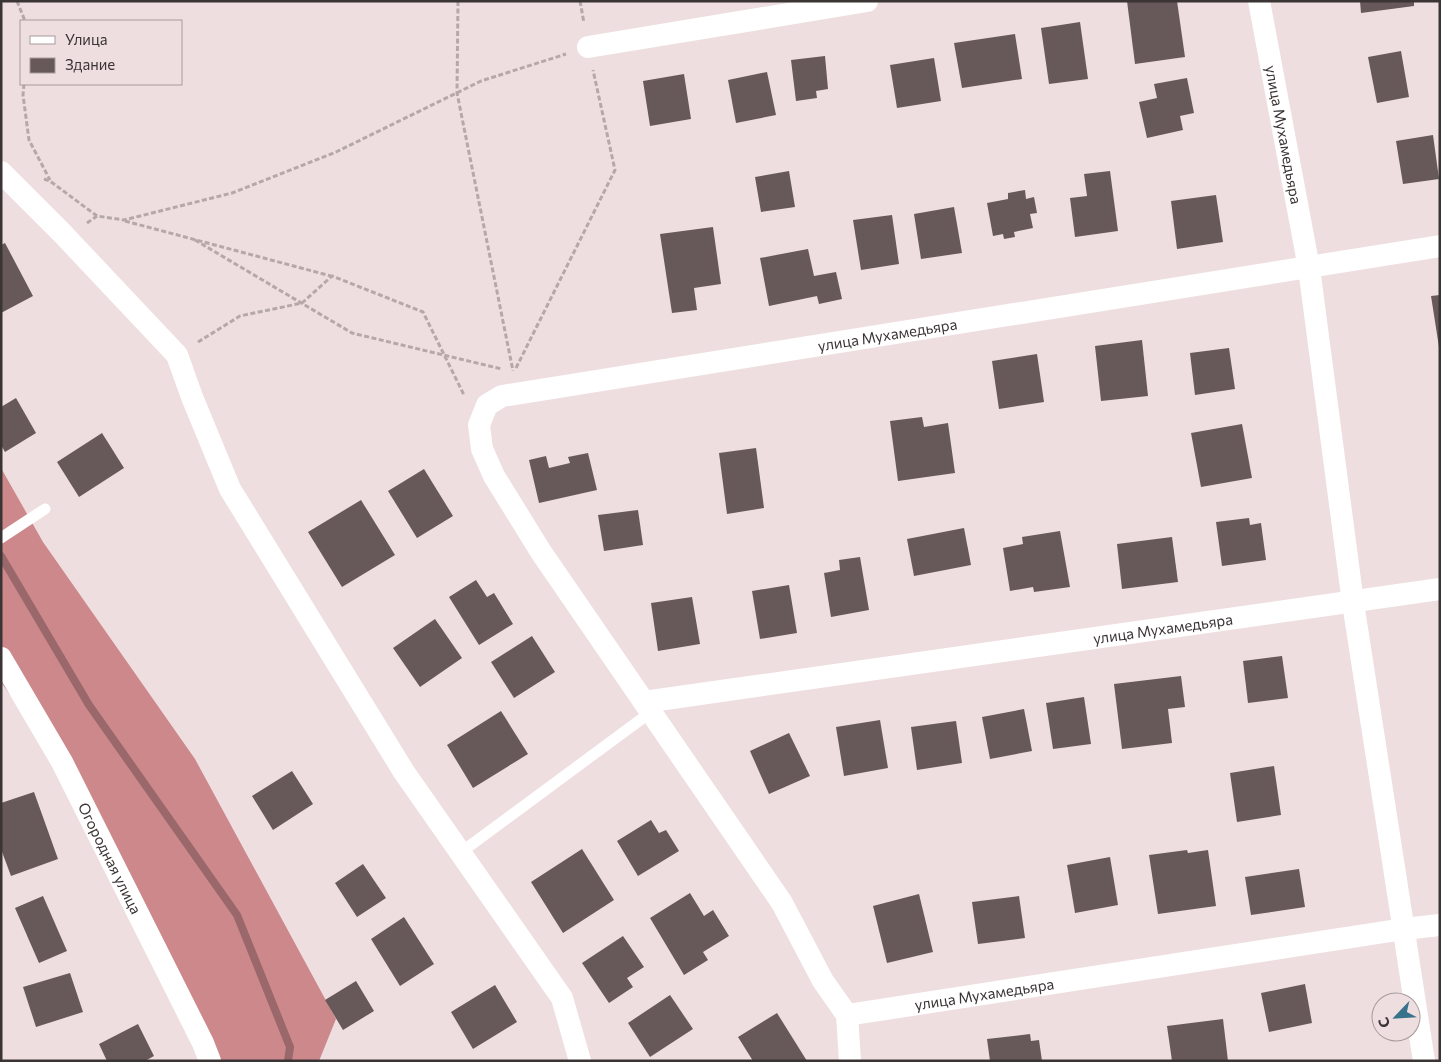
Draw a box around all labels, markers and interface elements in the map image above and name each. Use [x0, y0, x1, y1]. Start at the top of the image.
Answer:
legend [20, 20, 182, 85]
text: Улица [65, 30, 107, 48]
text: Здание [65, 55, 115, 73]
street label: улица Мухамедьяра [1262, 64, 1306, 206]
street label: улица Мухамедьяра [817, 314, 958, 354]
street label: улица Мухамедьяра [1092, 610, 1234, 647]
street label: Огородная улица [75, 799, 146, 917]
street label: улица Мухамедьяра [913, 974, 1055, 1013]
north arrow [1371, 992, 1421, 1042]
text: С [1374, 1015, 1393, 1031]

